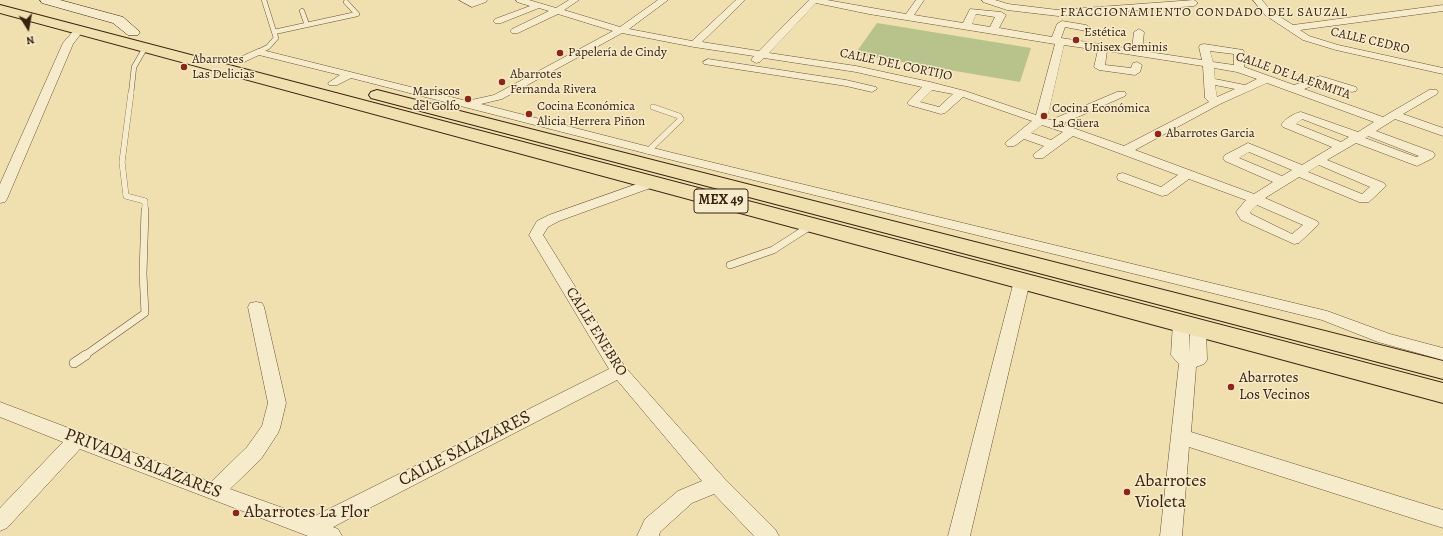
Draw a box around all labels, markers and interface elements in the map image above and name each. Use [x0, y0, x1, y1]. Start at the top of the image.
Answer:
district label: FRACCIONAMIENTO CONDADO DEL SAUZAL [1060, 5, 1348, 21]
north arrow [8, 8, 48, 48]
street label: CALLE CEDRO [1329, 24, 1411, 58]
place label: Estética Unisex Geminis [1084, 25, 1168, 56]
text: N [25, 32, 36, 48]
marker: Estética Unisex Geminis [1071, 35, 1081, 45]
place label: Papelería de Cindy [568, 45, 667, 61]
street label: CALLE DEL CORTIJO [838, 45, 954, 85]
marker: Papelería de Cindy [555, 48, 565, 58]
street label: CALLE DE LA ERMITA [1233, 49, 1353, 103]
place label: Abarrotes Las Delicias [192, 52, 255, 83]
marker: Abarrotes Las Delicias [179, 62, 189, 72]
place label: Abarrotes Fernanda Rivera [510, 67, 597, 98]
marker: Abarrotes Fernanda Rivera [497, 77, 507, 87]
place label: Mariscos del Golfo [412, 84, 460, 115]
marker: Mariscos del Golfo [463, 94, 473, 104]
place label: Cocina Económica Alicia Herrera Piñon [537, 99, 645, 130]
place label: Cocina Económica La Güera [1052, 101, 1150, 132]
marker: Cocina Económica Alicia Herrera Piñon [524, 109, 534, 119]
marker: Cocina Económica La Güera [1039, 111, 1049, 121]
place label: Abarrotes Garcia [1166, 126, 1255, 142]
marker: Abarrotes Garcia [1153, 129, 1163, 139]
road number: MEX 49 [694, 189, 748, 213]
street label: CALLE ENEBRO [561, 284, 631, 380]
place label: Abarrotes Los Vecinos [1239, 369, 1310, 404]
marker: Abarrotes Los Vecinos [1226, 382, 1236, 392]
street label: CALLE SALAZARES [395, 406, 535, 492]
street label: PRIVADA SALAZARES [61, 424, 225, 504]
place label: Abarrotes Violeta [1135, 471, 1206, 514]
marker: Abarrotes Violeta [1122, 487, 1132, 497]
place label: Abarrotes La Flor [244, 502, 370, 524]
marker: Abarrotes La Flor [231, 508, 241, 518]

